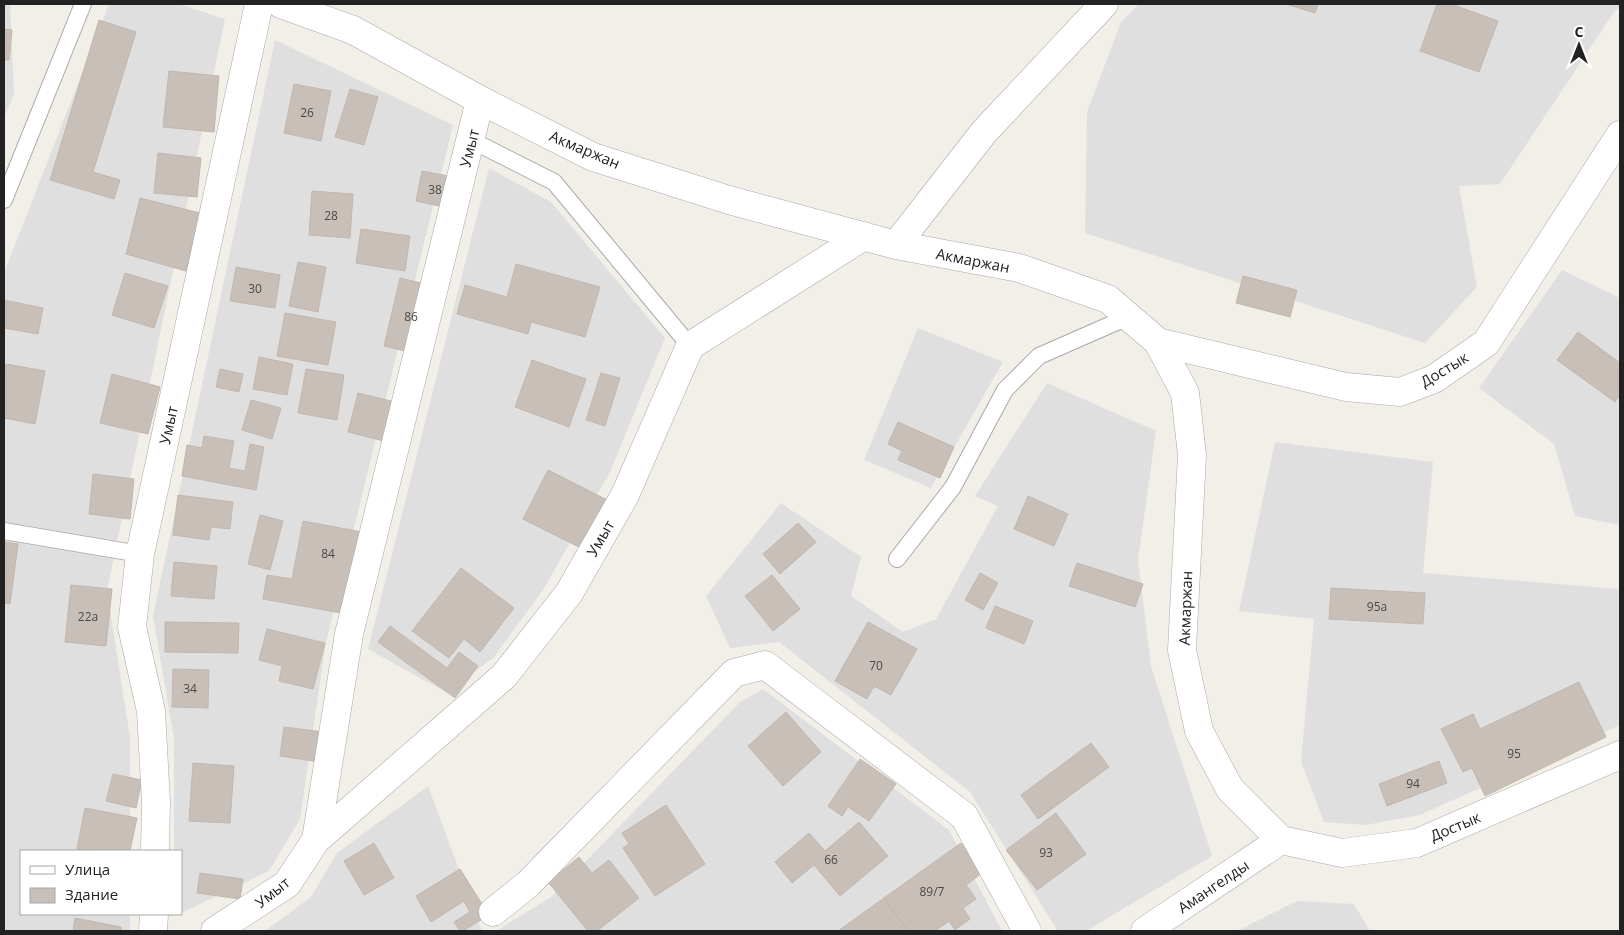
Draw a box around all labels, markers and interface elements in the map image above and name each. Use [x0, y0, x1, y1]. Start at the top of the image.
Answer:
north arrow [1554, 20, 1604, 70]
text: С [1575, 22, 1584, 41]
house number: 26 [300, 104, 314, 121]
street label: Акмаржан [547, 125, 623, 173]
street label: Умыт [455, 127, 483, 169]
house number: 38 [428, 181, 442, 198]
house number: 28 [324, 207, 338, 224]
street label: Акмаржан [934, 243, 1012, 277]
house number: 30 [248, 280, 262, 297]
house number: 86 [404, 308, 418, 325]
street label: Достык [1416, 347, 1472, 391]
street label: Умыт [154, 404, 182, 446]
street label: Умыт [582, 516, 618, 560]
house number: 84 [321, 545, 335, 562]
street label: Акмаржан [1174, 570, 1196, 646]
house number: 95а [1367, 598, 1387, 615]
house number: 22а [78, 608, 98, 625]
house number: 70 [869, 657, 883, 674]
house number: 34 [183, 680, 197, 697]
house number: 95 [1507, 745, 1521, 762]
house number: 94 [1406, 775, 1420, 792]
street label: Достык [1427, 806, 1483, 846]
house number: 93 [1039, 844, 1053, 861]
legend [20, 850, 182, 915]
house number: 66 [824, 851, 838, 868]
street label: Амангелды [1173, 855, 1253, 917]
text: Улица [65, 859, 110, 879]
street label: Умыт [251, 872, 293, 912]
house number: 89/7 [920, 883, 945, 900]
text: Здание [65, 884, 118, 904]

